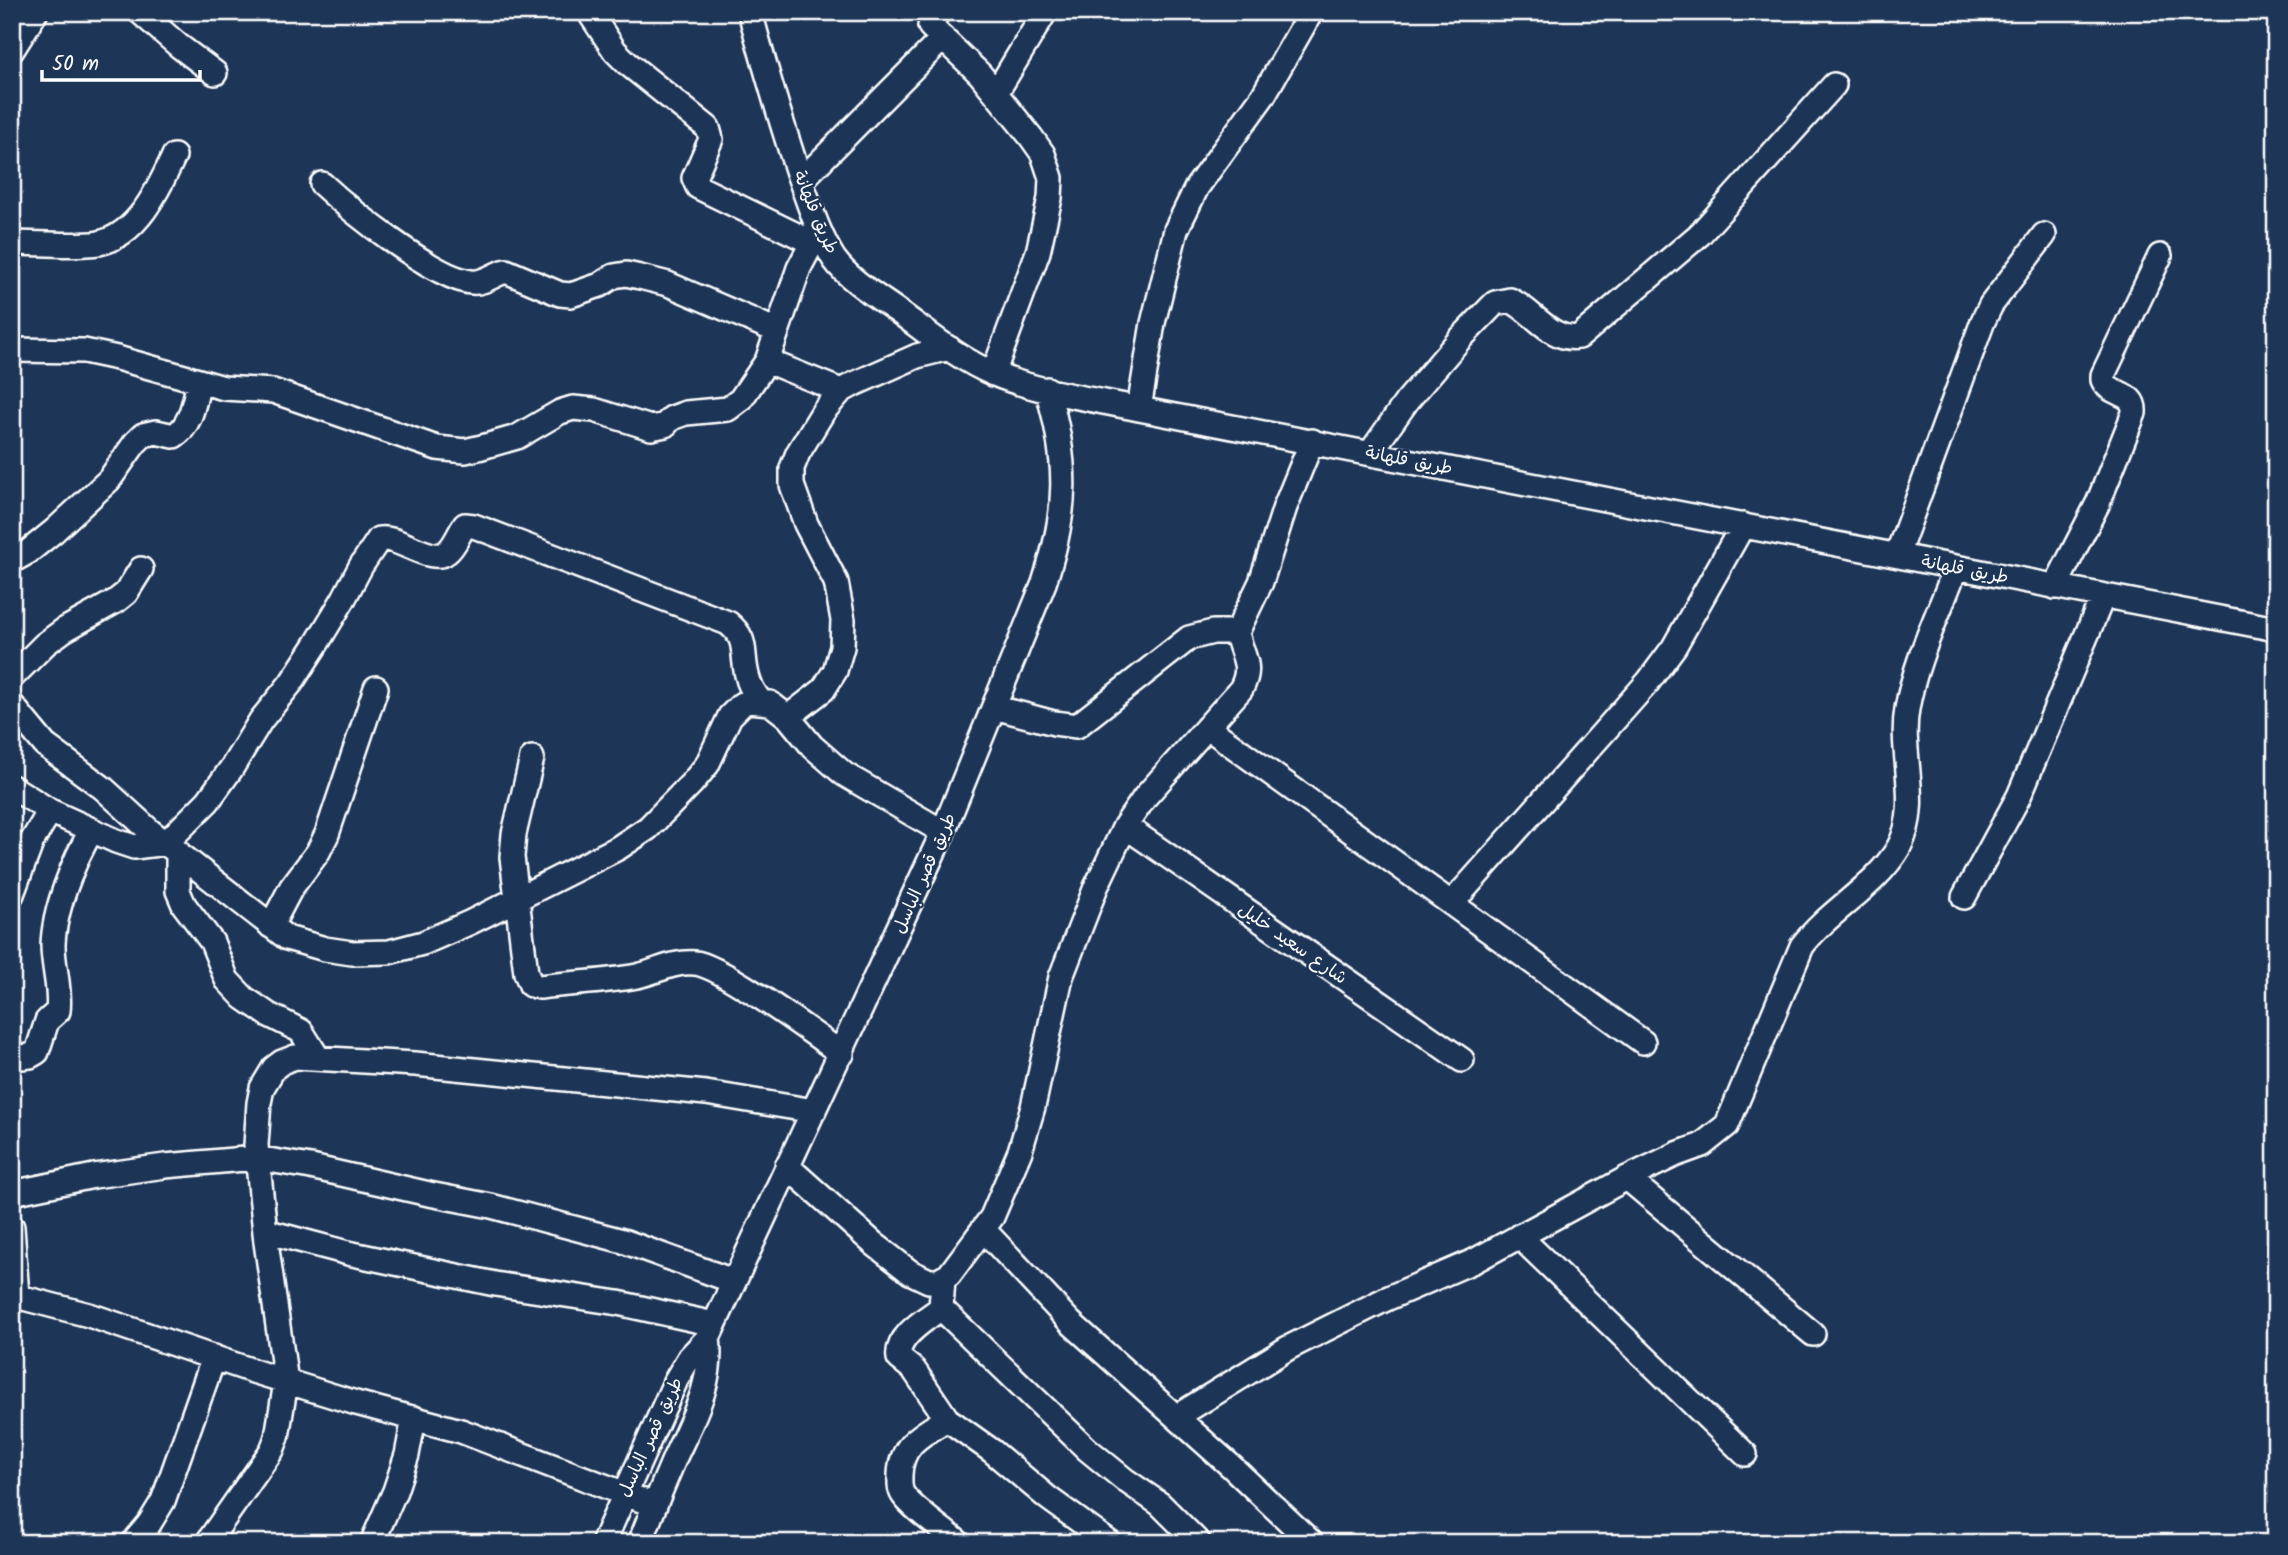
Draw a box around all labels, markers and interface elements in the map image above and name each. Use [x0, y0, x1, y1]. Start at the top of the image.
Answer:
scale bar [42, 38, 200, 82]
text: 50 m [52, 48, 99, 81]
street label: طريق قلهانة [784, 166, 845, 259]
street label: طريق قلهانة [1363, 439, 1455, 484]
street label: طريق قلهانة [1919, 548, 2011, 593]
street label: طريق قصر الباسل [886, 809, 965, 939]
street label: شارع سعيد خليل [1231, 896, 1353, 993]
street label: طريق قصر الباسل [611, 1373, 692, 1502]

